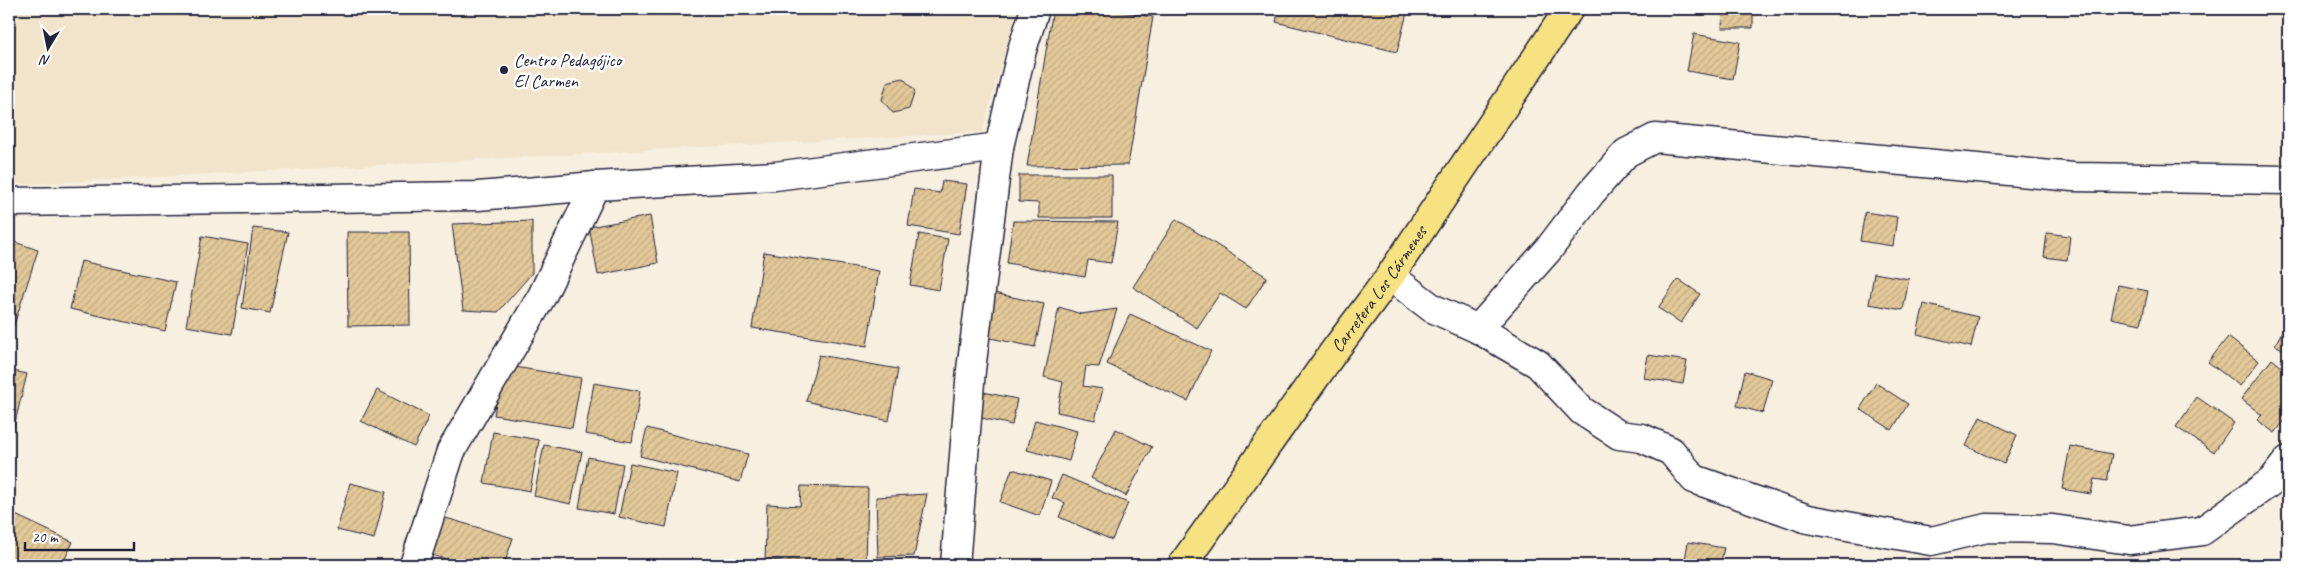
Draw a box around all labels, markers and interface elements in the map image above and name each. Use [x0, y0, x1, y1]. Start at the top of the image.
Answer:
north arrow [22, 22, 72, 72]
place label: Centro Pedagójico El Carmen [514, 49, 623, 92]
text: N [38, 51, 52, 69]
marker: Centro Pedagójico El Carmen [498, 64, 510, 76]
street label: Carretera Los Cármenes [1326, 220, 1432, 357]
scale bar [25, 519, 134, 551]
text: 20 m [32, 528, 59, 547]

